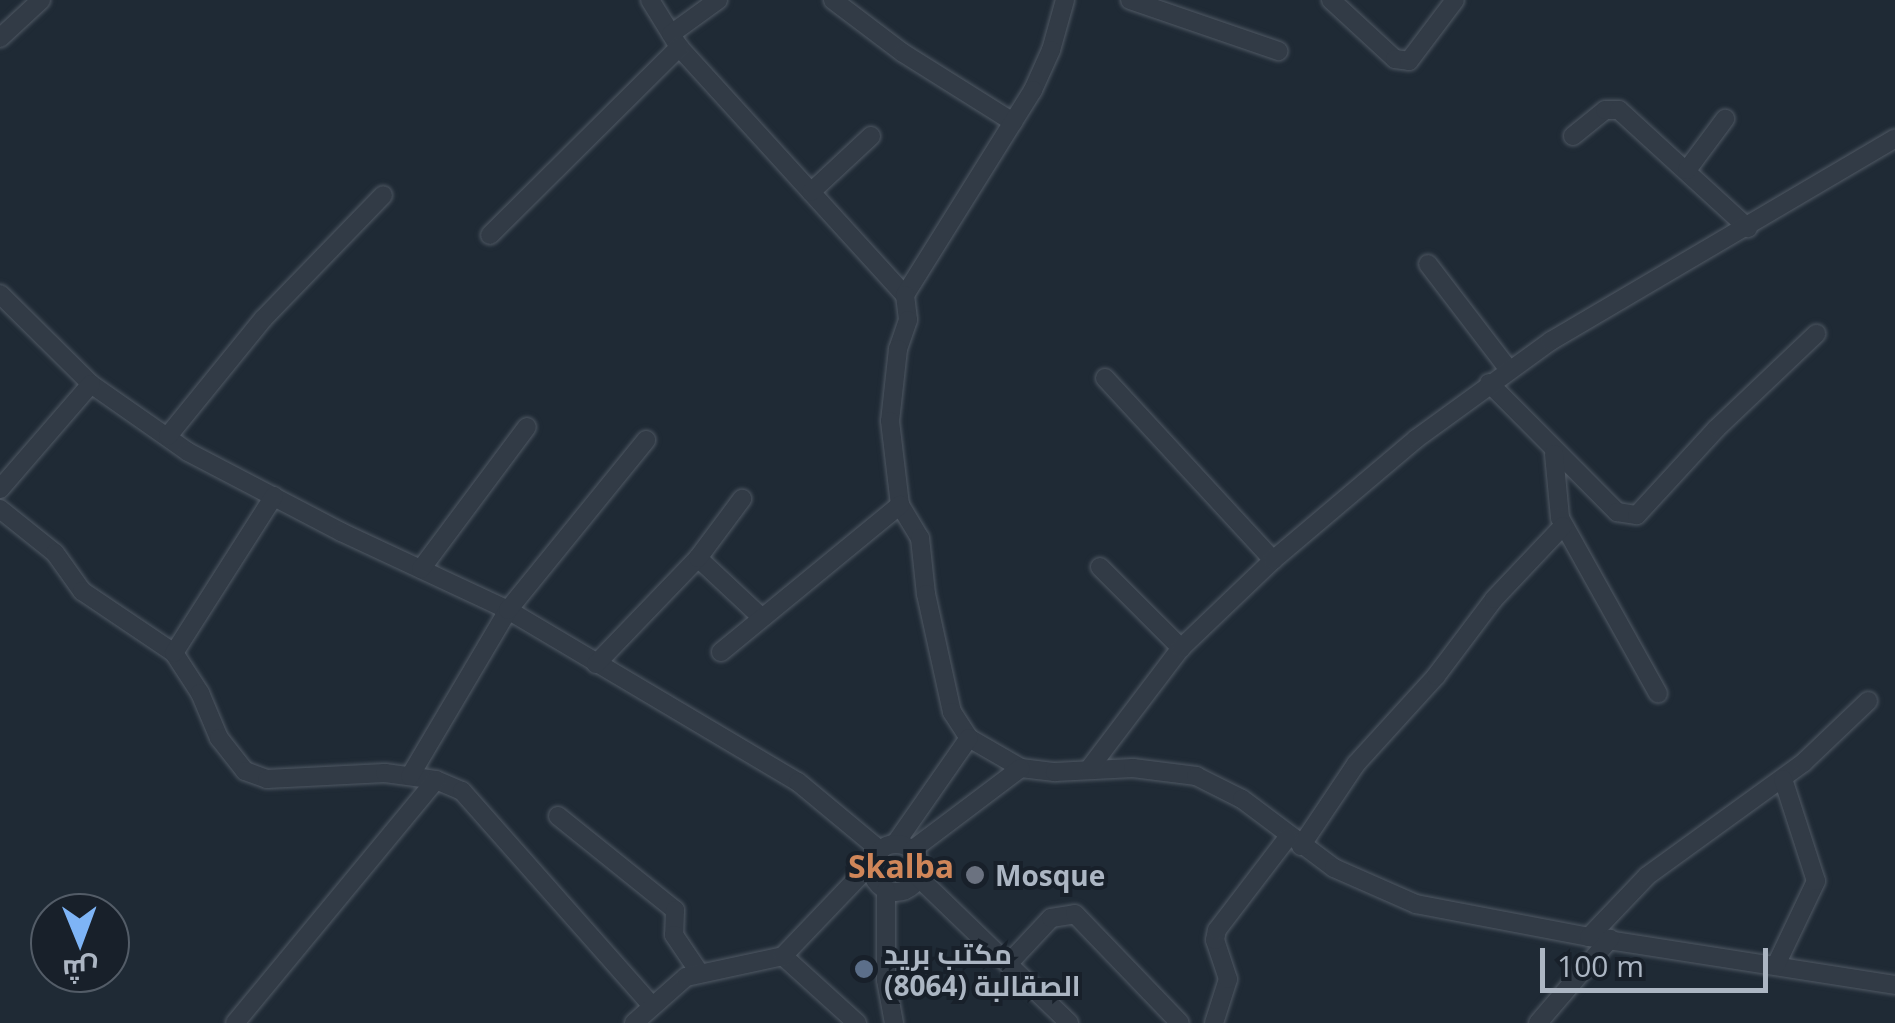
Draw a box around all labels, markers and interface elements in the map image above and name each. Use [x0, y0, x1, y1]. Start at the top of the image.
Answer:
district label: Skalba [848, 847, 954, 885]
place label: Mosque [995, 858, 1105, 892]
marker: Mosque [964, 864, 986, 886]
north arrow [30, 893, 130, 993]
scale bar [1545, 928, 1772, 990]
place label: مكتب بريد الصقالبة (8064) [884, 936, 1081, 1002]
text: 100 m [1557, 945, 1644, 986]
text: ش [62, 952, 99, 990]
marker: مكتب بريد الصقالبة (8064) [853, 958, 875, 980]

